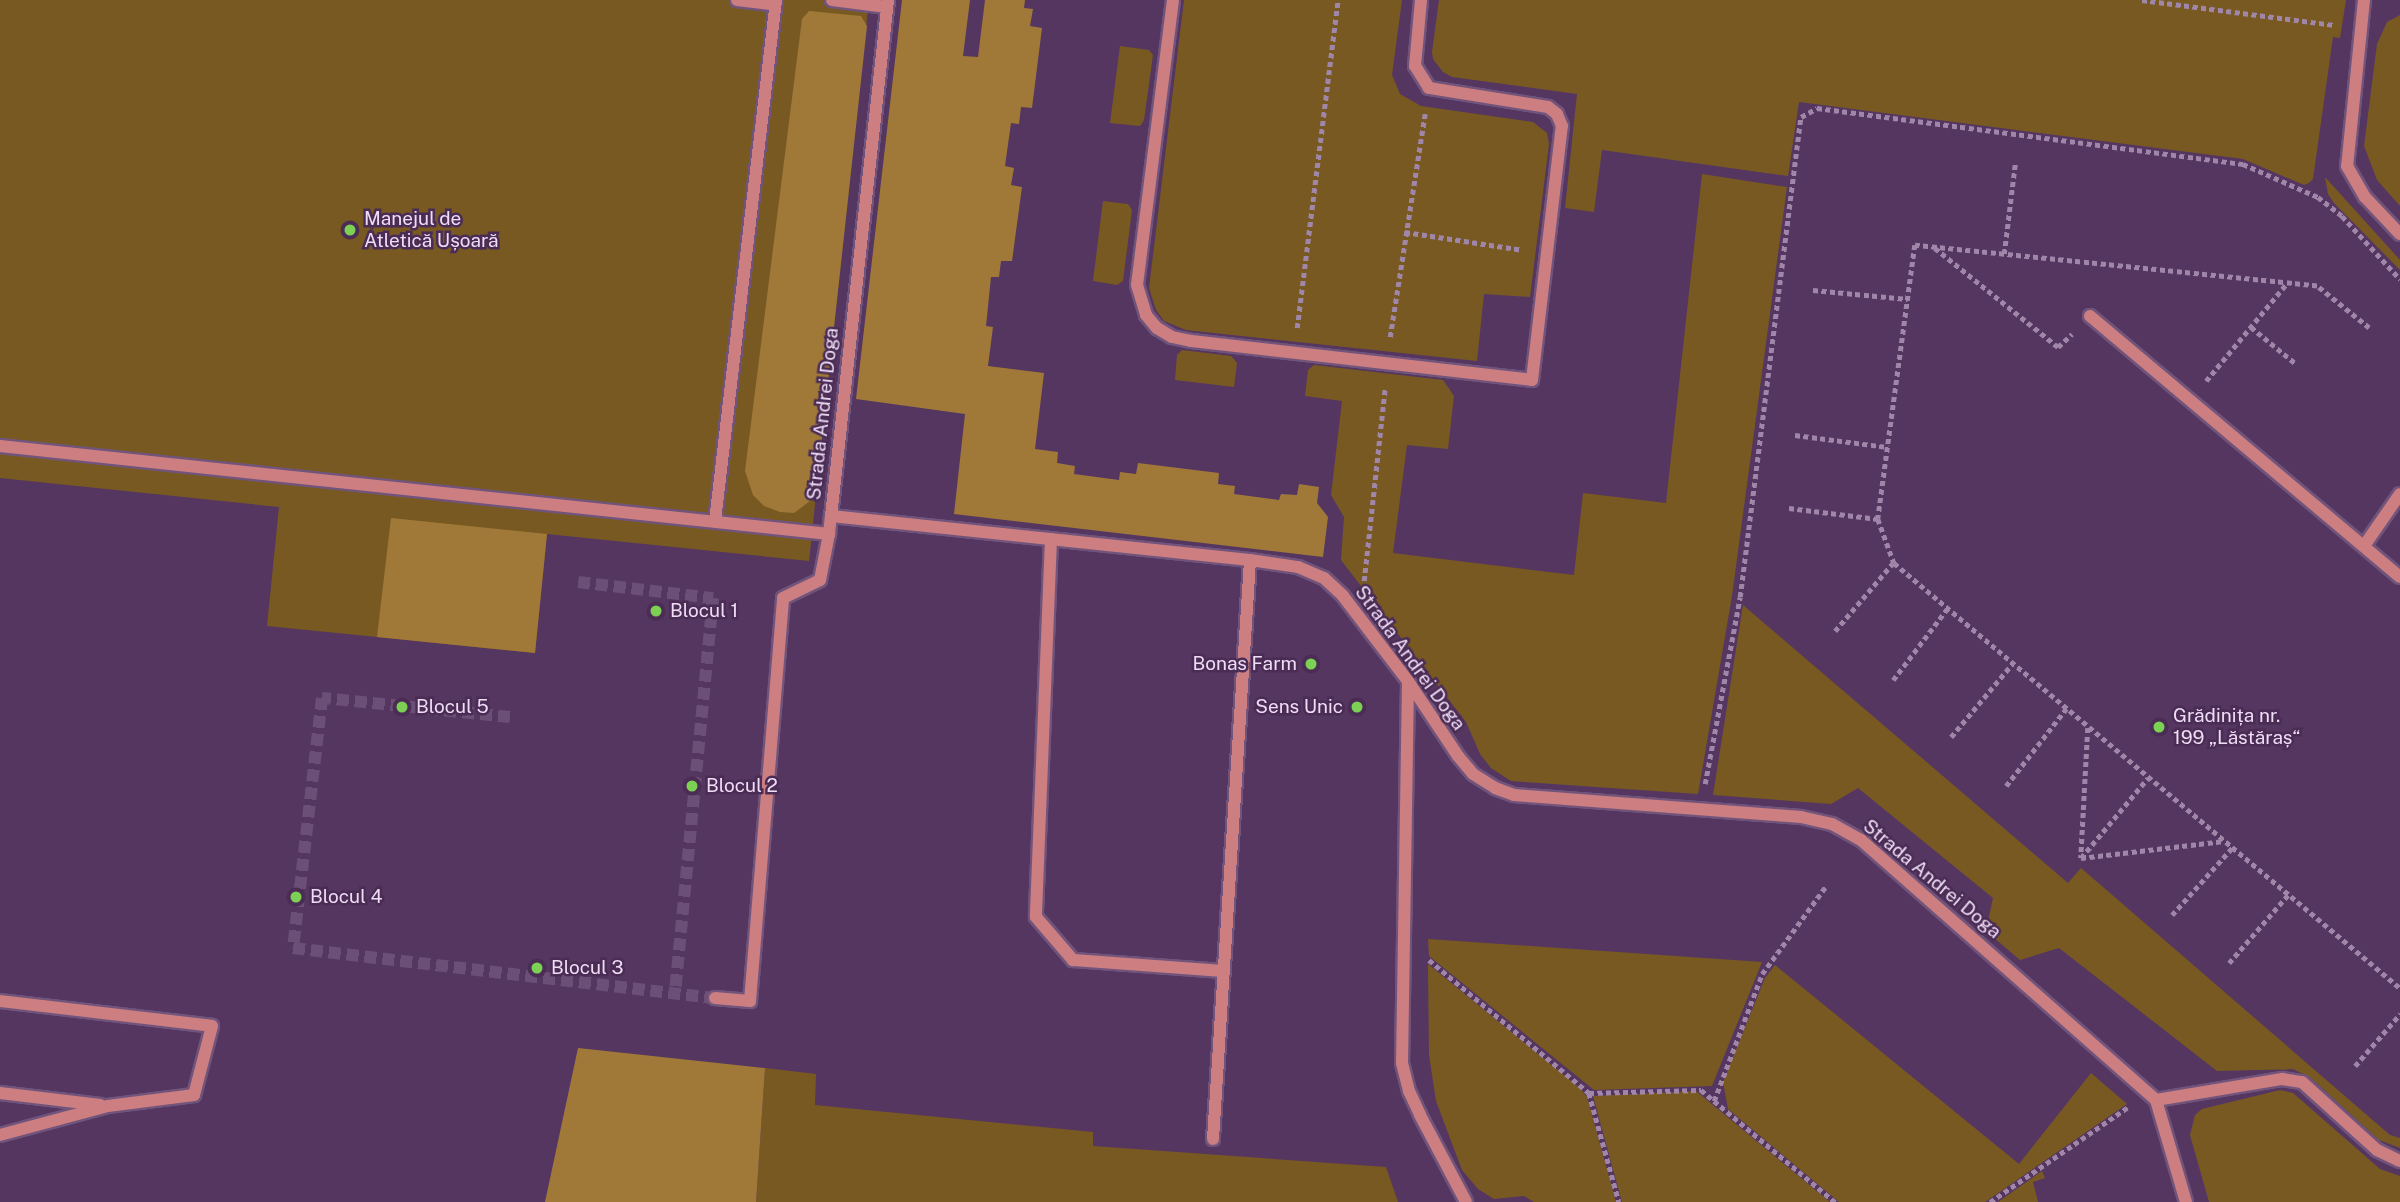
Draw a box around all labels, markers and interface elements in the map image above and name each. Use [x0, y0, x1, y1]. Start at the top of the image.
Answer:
place label: Manejul de Atletică Ușoară [364, 208, 499, 252]
marker: Manejul de Atletică Ușoară [342, 222, 358, 238]
street label: Strada Andrei Doga [803, 327, 843, 501]
street label: Strada Andrei Doga [1350, 581, 1470, 735]
place label: Blocul 1 [670, 600, 738, 622]
marker: Blocul 1 [648, 603, 664, 619]
place label: Bonas Farm [1192, 653, 1297, 675]
marker: Bonas Farm [1303, 656, 1319, 672]
place label: Blocul 5 [416, 696, 489, 718]
place label: Sens Unic [1255, 696, 1343, 718]
marker: Blocul 5 [394, 699, 410, 715]
marker: Sens Unic [1349, 699, 1365, 715]
place label: Grădinița nr. 199 „Lăstăraș“ [2173, 705, 2300, 749]
marker: Grădinița nr. 199 „Lăstăraș“ [2151, 719, 2167, 735]
place label: Blocul 2 [706, 775, 778, 797]
marker: Blocul 2 [684, 778, 700, 794]
street label: Strada Andrei Doga [1858, 815, 2006, 943]
place label: Blocul 4 [310, 886, 383, 908]
marker: Blocul 4 [288, 889, 304, 905]
place label: Blocul 3 [551, 957, 624, 979]
marker: Blocul 3 [529, 960, 545, 976]

